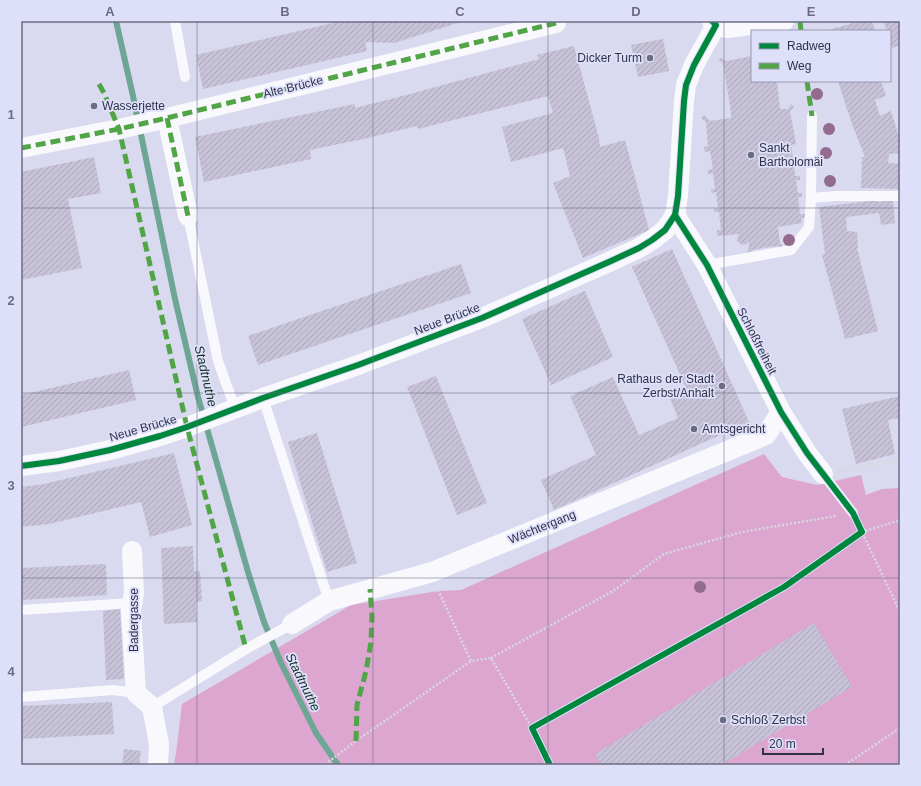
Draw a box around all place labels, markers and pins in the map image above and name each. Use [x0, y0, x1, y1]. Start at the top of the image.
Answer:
place label: Dicker Turm [577, 51, 642, 65]
marker: Dicker Turm [645, 53, 655, 63]
place label: Wasserjette [102, 99, 165, 113]
marker: Wasserjette [89, 101, 99, 111]
place label: Sankt Bartholomäi [759, 141, 823, 169]
marker: Sankt Bartholomäi [746, 150, 756, 160]
place label: Rathaus der Stadt Zerbst/Anhalt [617, 372, 715, 400]
marker: Rathaus der Stadt Zerbst/Anhalt [717, 381, 727, 391]
place label: Amtsgericht [702, 422, 766, 436]
marker: Amtsgericht [689, 424, 699, 434]
place label: Schloß Zerbst [731, 713, 806, 727]
marker: Schloß Zerbst [718, 715, 728, 725]

